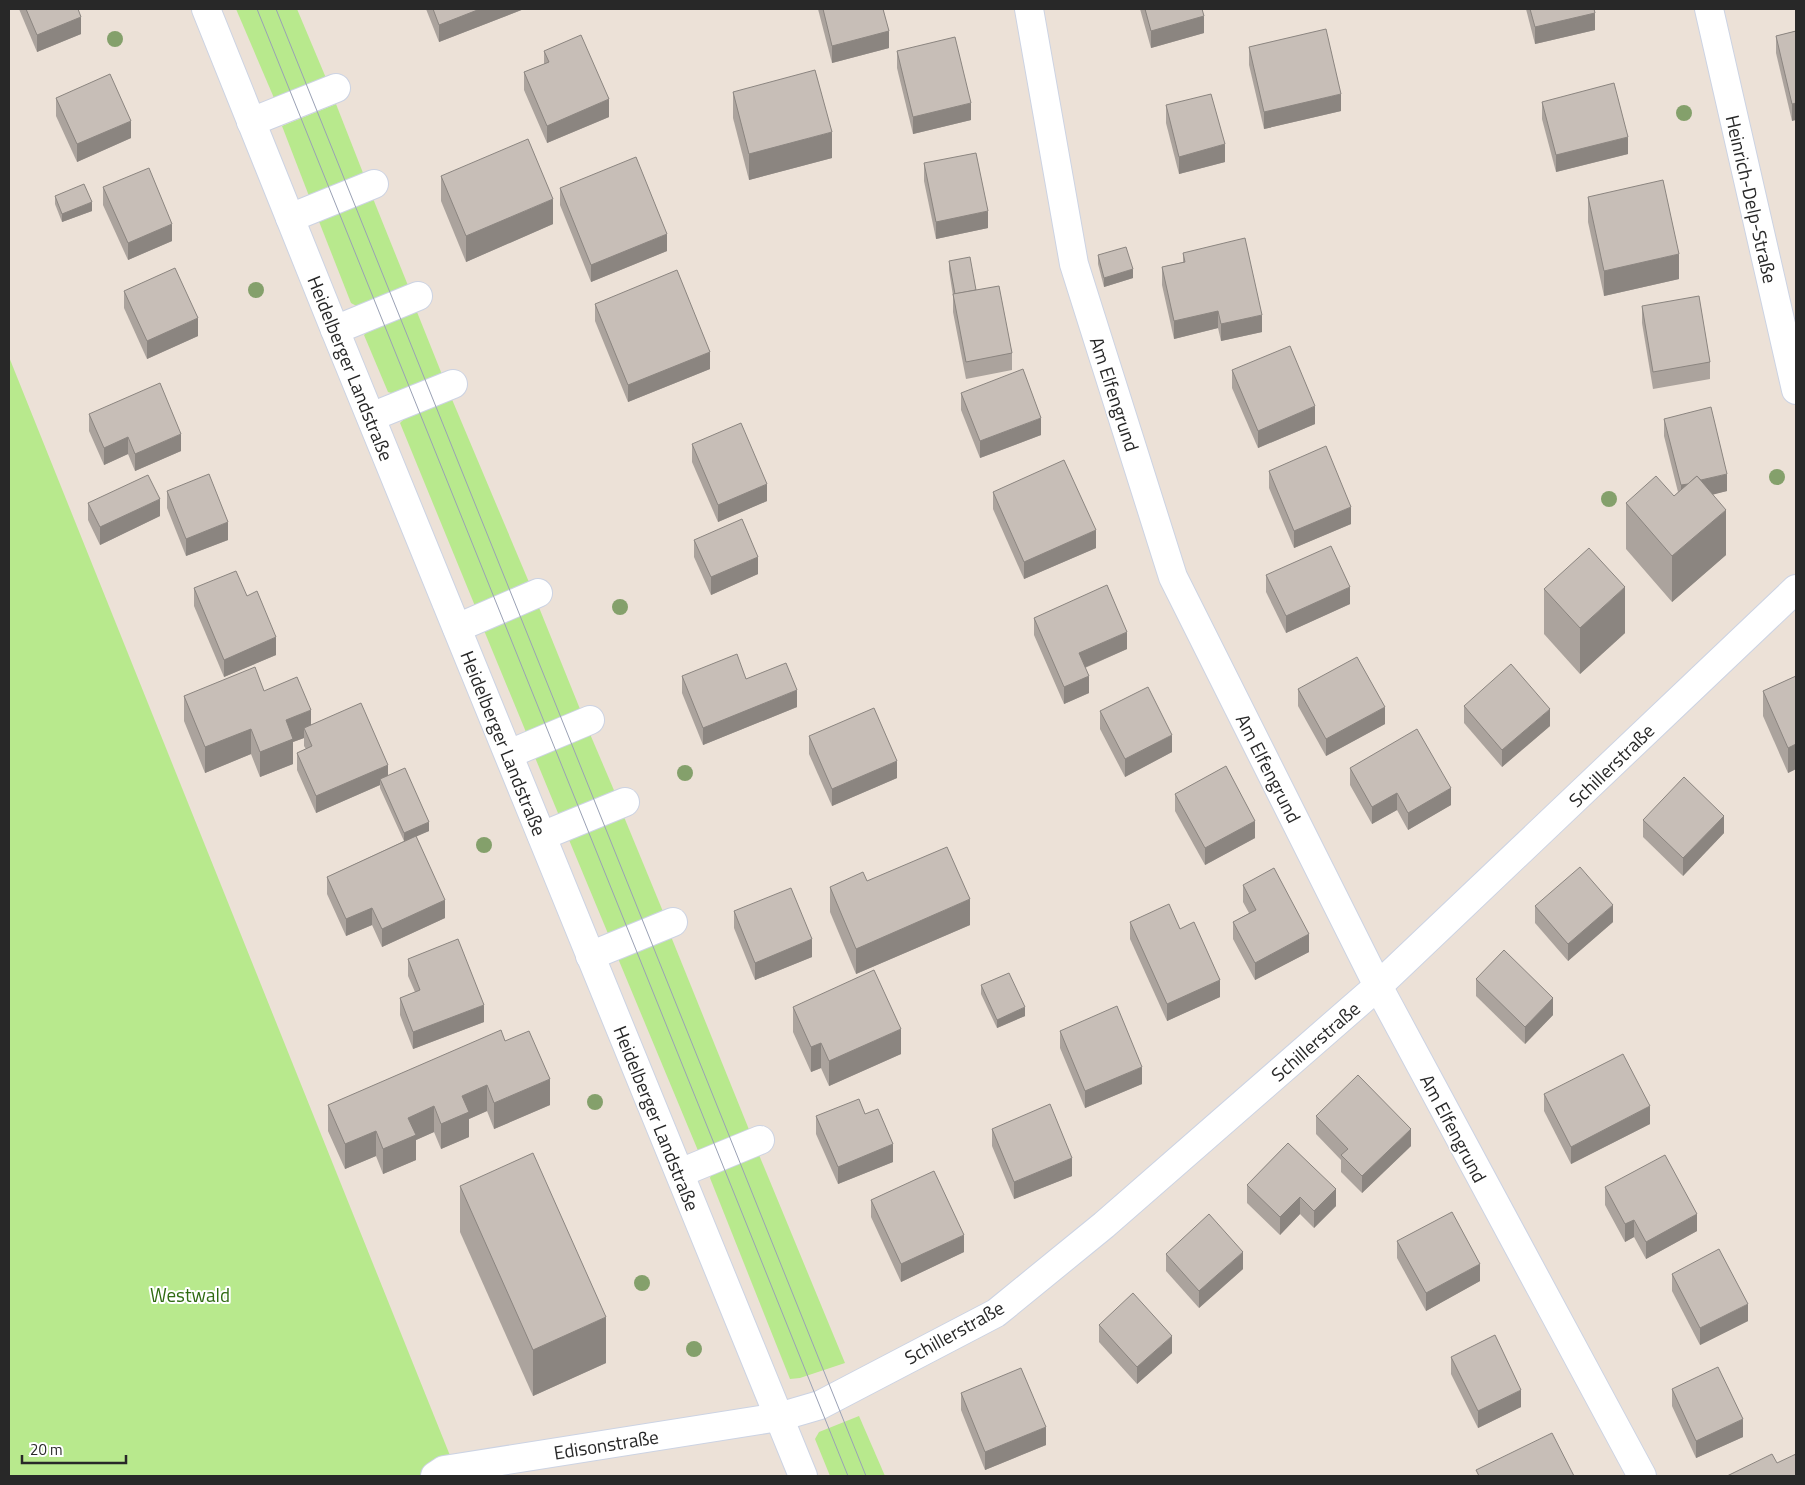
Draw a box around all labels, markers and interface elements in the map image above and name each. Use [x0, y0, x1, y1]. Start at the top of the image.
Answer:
street label: Heinrich-Delp-Straße [1719, 112, 1785, 286]
street label: Heidelberger Landstraße [301, 271, 401, 465]
street label: Am Elfengrund [1083, 333, 1147, 455]
street label: Heidelberger Landstraße [454, 646, 554, 840]
street label: Am Elfengrund [1229, 708, 1309, 828]
street label: Schillerstraße [1561, 716, 1661, 814]
street label: Schillerstraße [1264, 994, 1366, 1088]
street label: Heidelberger Landstraße [607, 1021, 707, 1215]
street label: Am Elfengrund [1413, 1069, 1495, 1187]
park label: Westwald [150, 1280, 230, 1309]
street label: Schillerstraße [899, 1293, 1009, 1371]
street label: Edisonstraße [552, 1421, 660, 1467]
scale bar [22, 1432, 126, 1464]
text: 20 m [30, 1438, 63, 1461]

